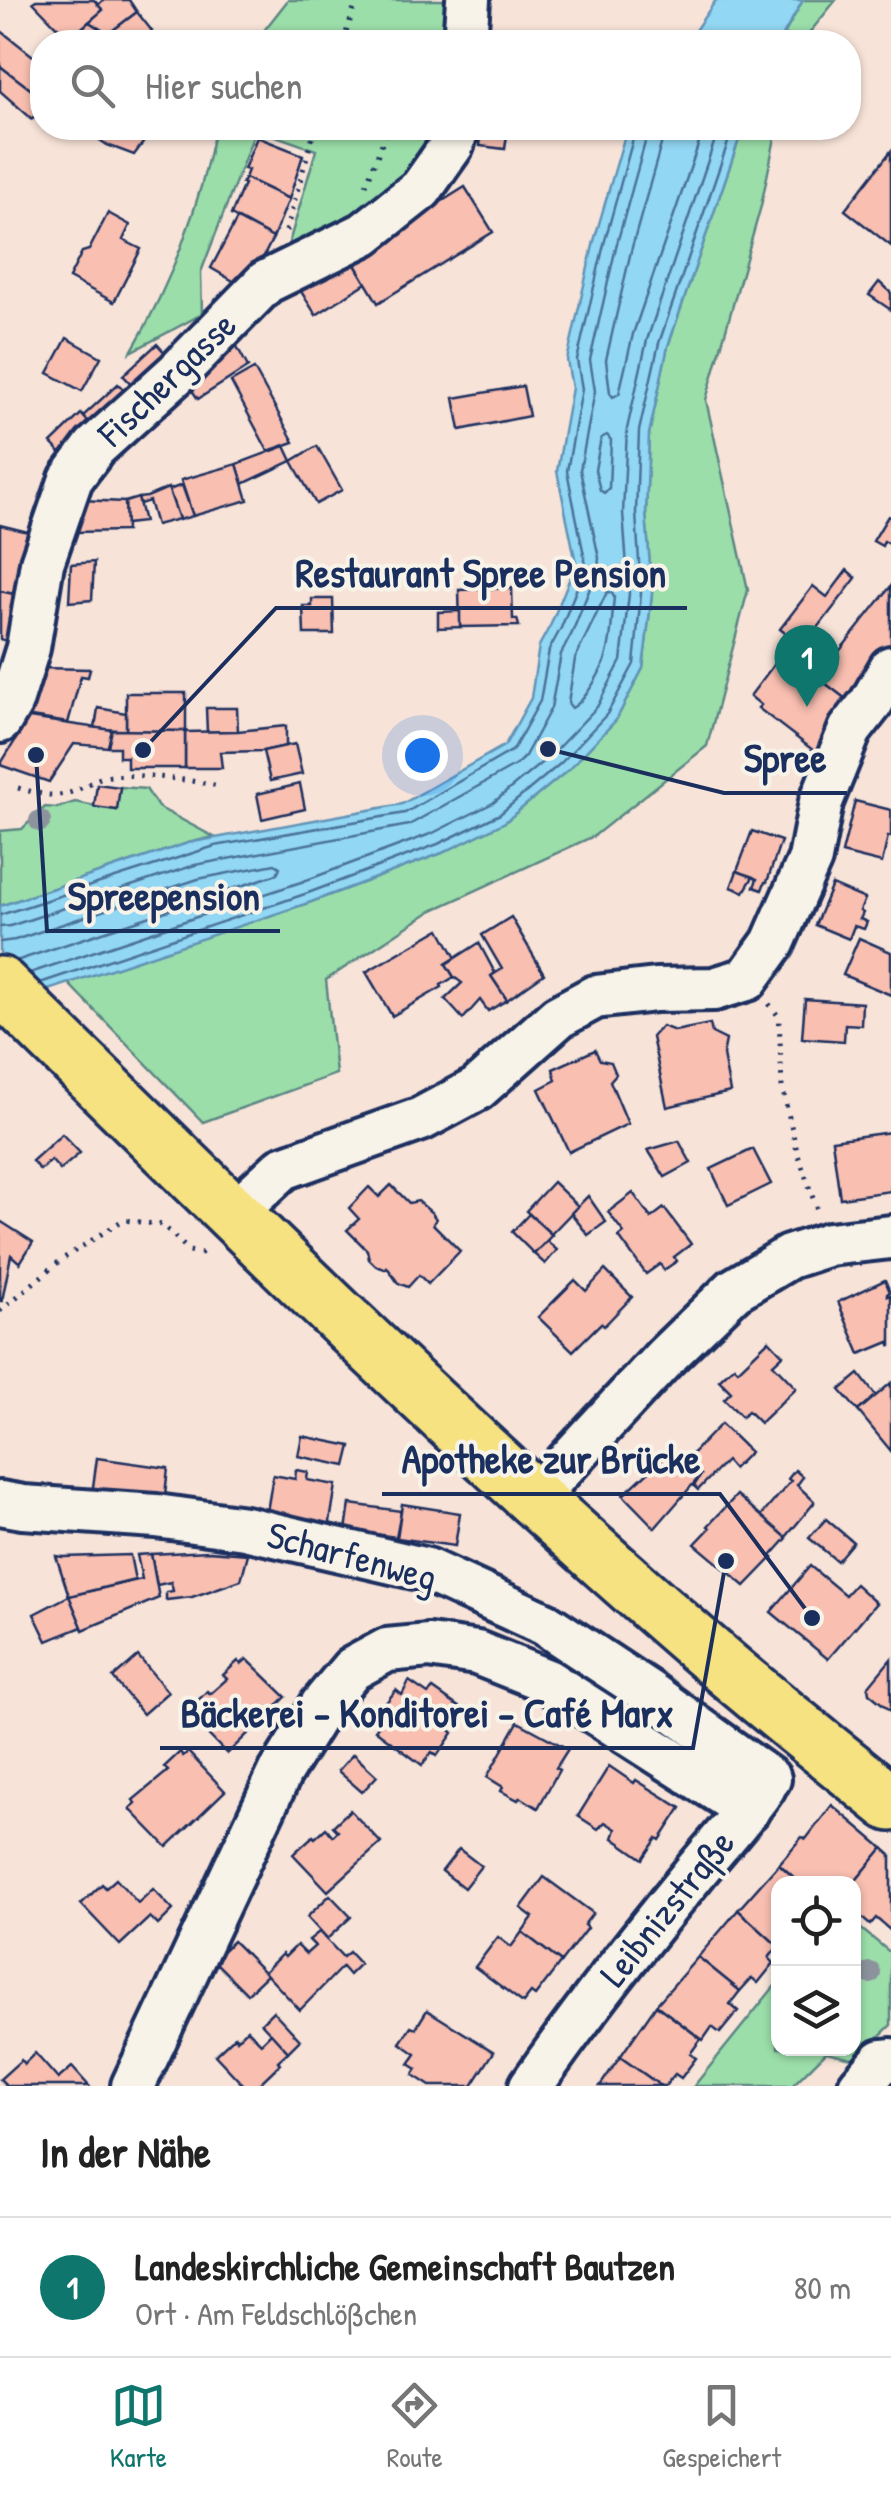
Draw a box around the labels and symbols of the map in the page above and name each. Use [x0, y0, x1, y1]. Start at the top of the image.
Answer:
street label: Fischergasse [85, 299, 247, 458]
callout: Restaurant Spree Pension [276, 538, 687, 608]
text: Restaurant Spree Pension [296, 545, 666, 601]
pin: 1 [774, 624, 840, 707]
callout: Spree [724, 723, 847, 793]
your location [397, 730, 448, 781]
text: Spree [744, 730, 826, 786]
callout: Spreepension [47, 861, 280, 931]
text: Spreepension [68, 868, 260, 924]
callout: Apotheke zur Brücke [382, 1424, 720, 1494]
text: Apotheke zur Brücke [402, 1431, 700, 1487]
street label: Scharfenweg [262, 1507, 443, 1603]
callout: Bäckerei - Konditorei - Café Marx [160, 1678, 693, 1748]
text: Bäckerei - Konditorei - Café Marx [180, 1685, 674, 1739]
street label: Leibnizstraße [587, 1818, 746, 1997]

